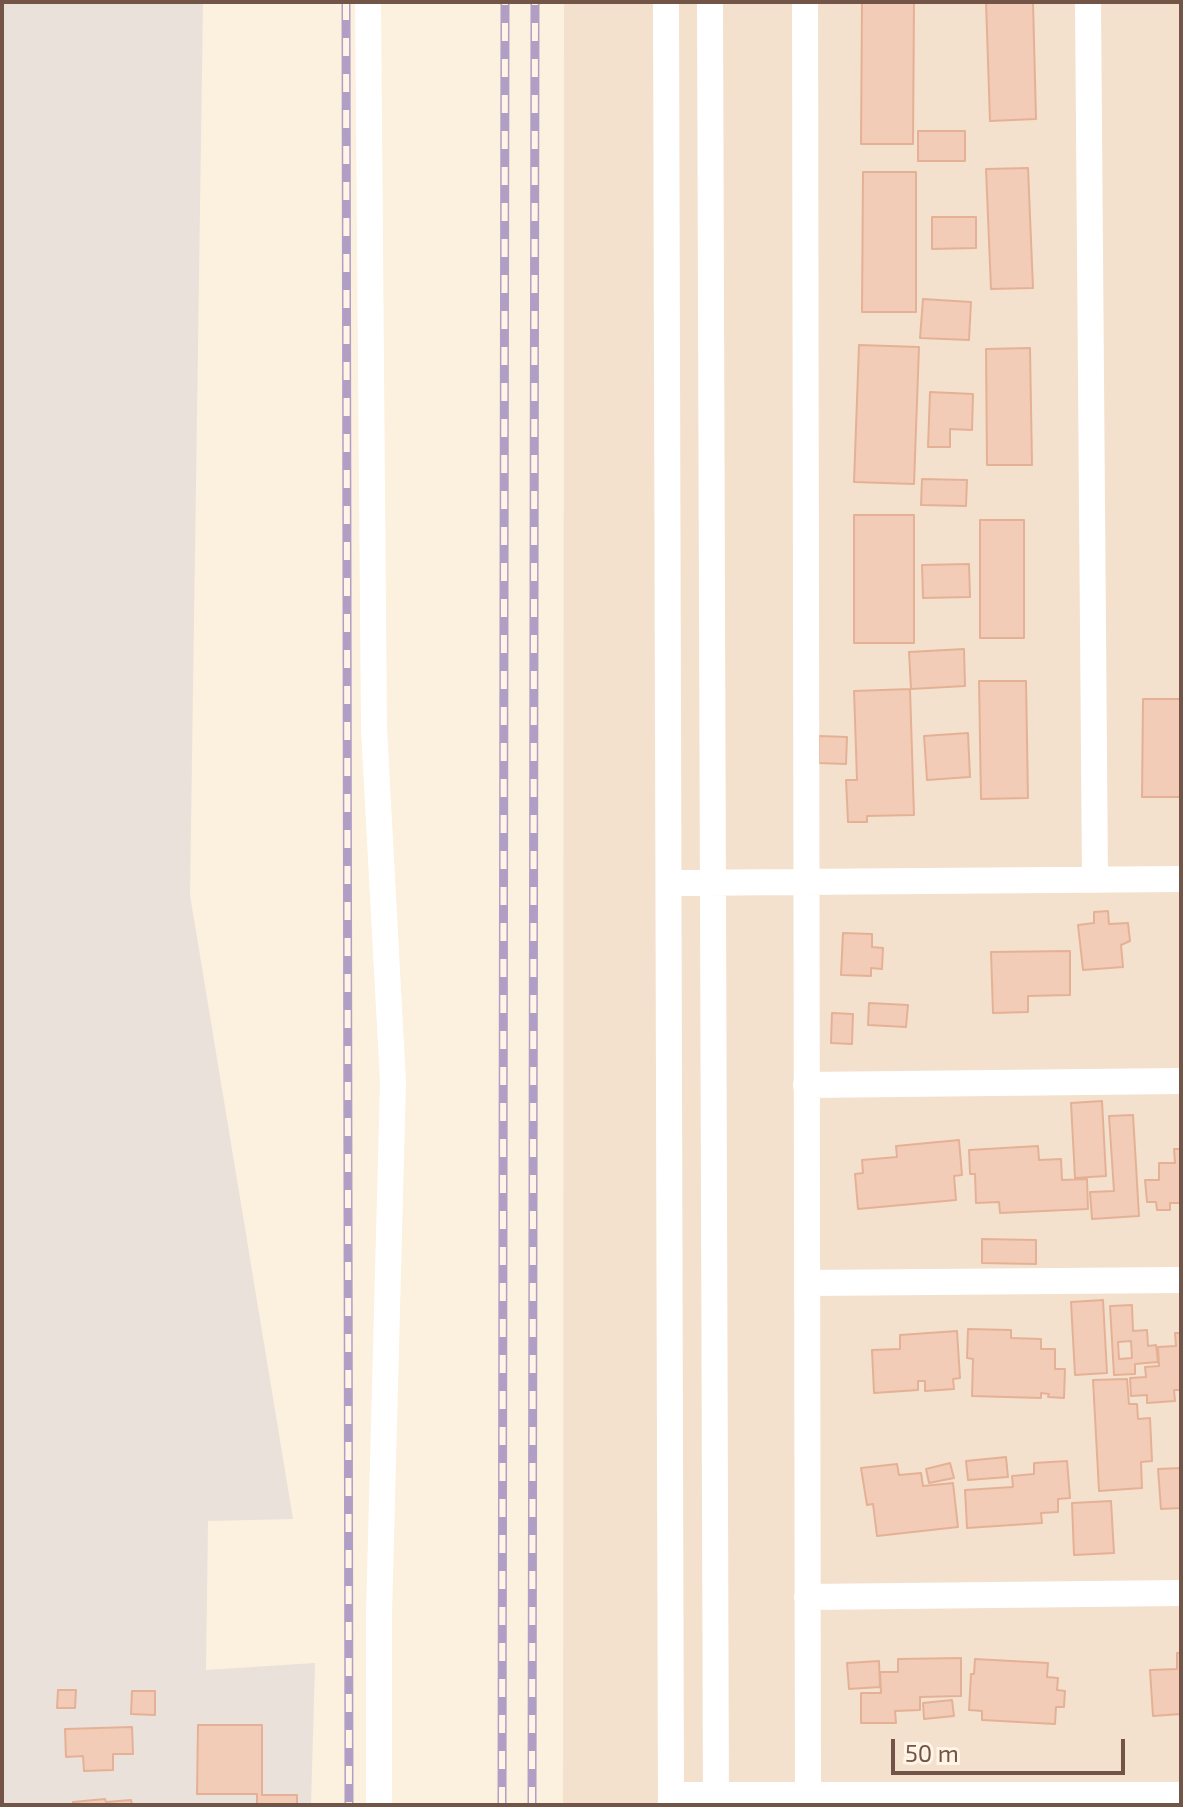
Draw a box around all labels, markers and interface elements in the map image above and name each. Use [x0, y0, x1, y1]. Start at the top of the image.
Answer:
scale bar [895, 1723, 1129, 1773]
text: 50 m [905, 1738, 959, 1767]

